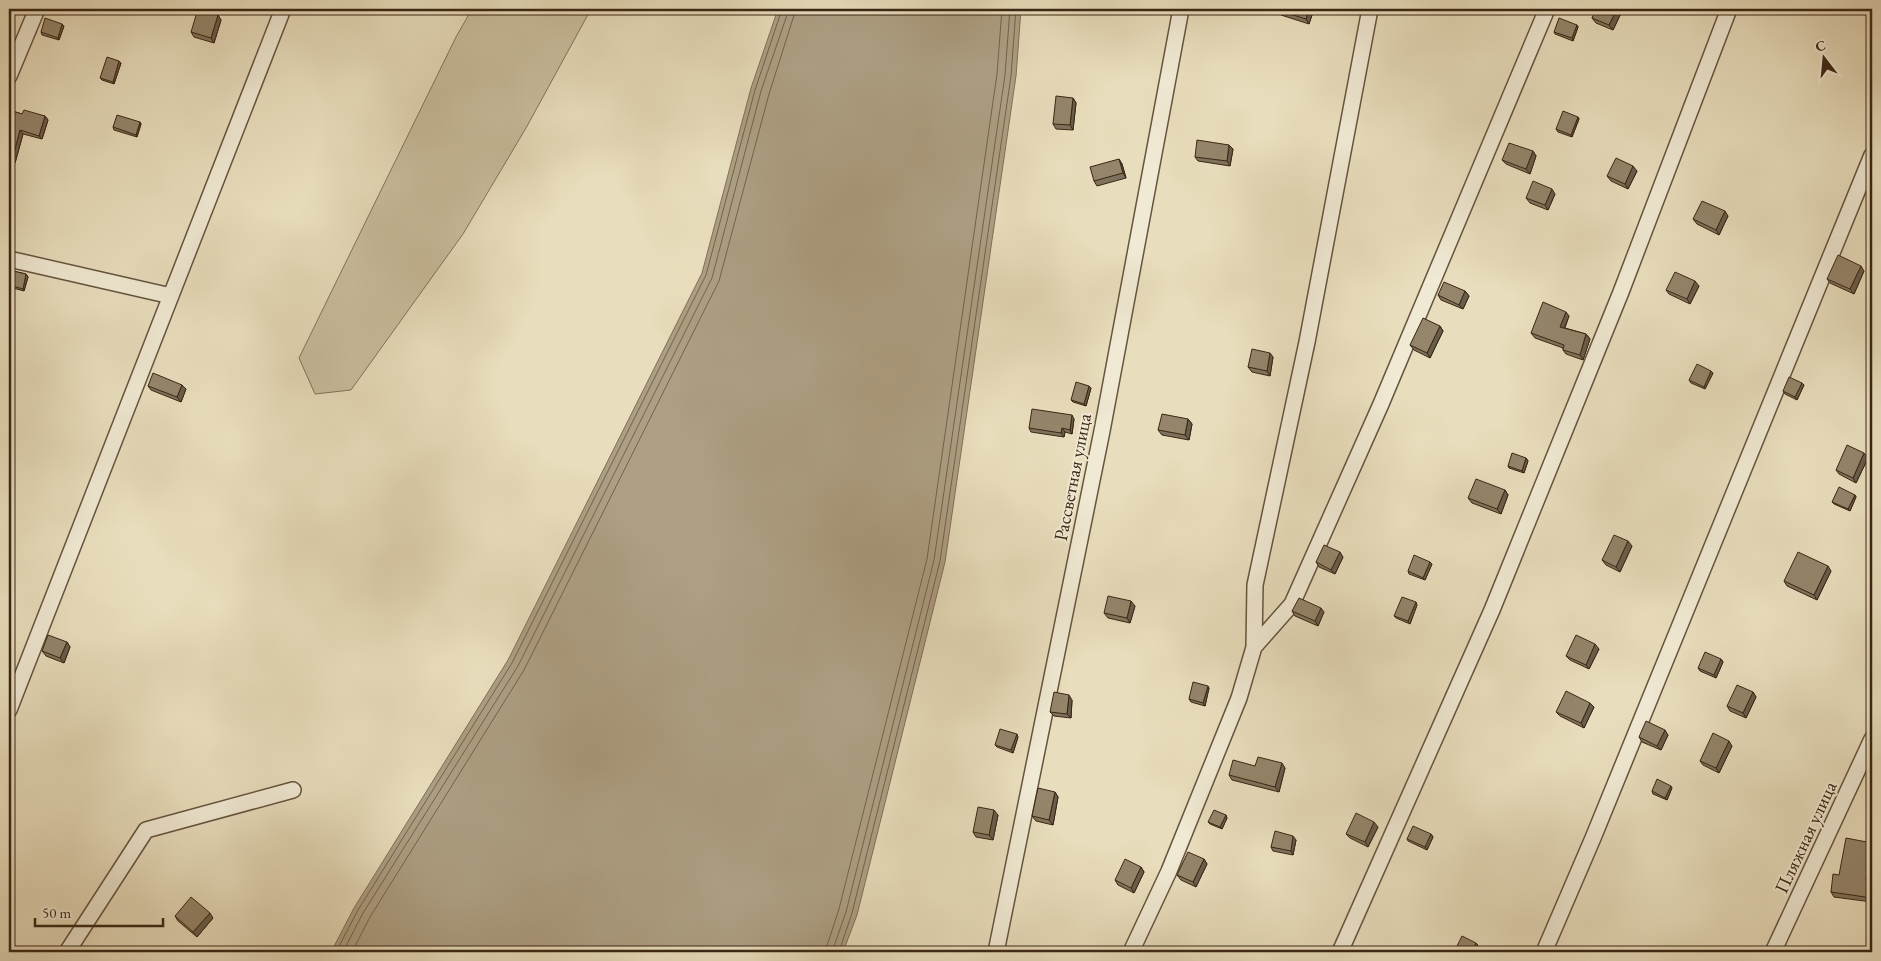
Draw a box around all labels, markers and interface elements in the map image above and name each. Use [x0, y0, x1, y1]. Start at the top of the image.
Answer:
north arrow [1798, 32, 1848, 82]
text: С [1813, 35, 1828, 56]
street label: Рассветная улица [1048, 411, 1097, 543]
street label: Пляжная улица [1769, 777, 1842, 897]
scale bar [35, 896, 162, 928]
text: 50 m [42, 903, 71, 922]

